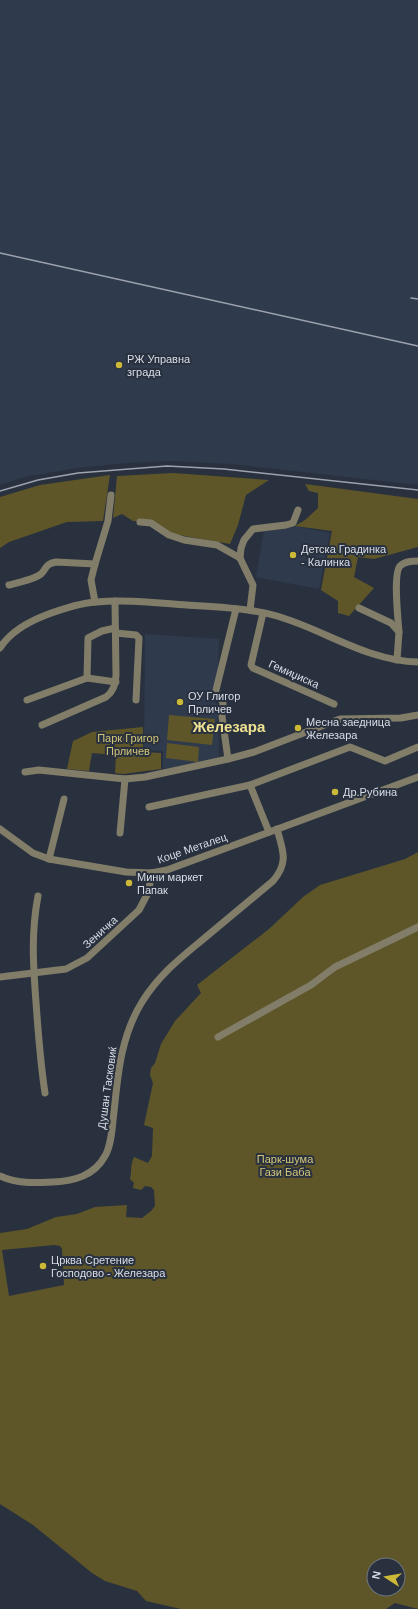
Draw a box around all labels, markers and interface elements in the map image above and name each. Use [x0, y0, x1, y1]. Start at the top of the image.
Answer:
place label: РЖ Управна зграда [127, 353, 191, 378]
marker: РЖ Управна зграда [114, 360, 124, 370]
place label: Детска Градинка - Калинка [301, 543, 387, 568]
marker: Детска Градинка - Калинка [288, 550, 298, 560]
street label: Гемиџиска [267, 658, 322, 691]
place label: ОУ Глигор Прличев [188, 690, 240, 715]
marker: ОУ Глигор Прличев [175, 697, 185, 707]
place label: Месна заедница Железара [306, 716, 391, 741]
district label: Железара [192, 718, 266, 735]
marker: Месна заедница Железара [293, 723, 303, 733]
park label: Парк Григор Прличев [97, 732, 159, 757]
place label: Др.Рубина [343, 786, 398, 798]
marker: Др.Рубина [330, 787, 340, 797]
street label: Коце Металец [156, 830, 229, 866]
place label: Мини маркет Папак [137, 871, 203, 896]
marker: Мини маркет Папак [124, 878, 134, 888]
street label: Зеничка [80, 913, 120, 950]
street label: Душан Тасковиќ [95, 1046, 119, 1130]
park label: Парк-шума Гази Баба [257, 1153, 314, 1178]
place label: Црква Сретение Господово - Железара [51, 1254, 166, 1279]
marker: Црква Сретение Господово - Железара [38, 1261, 48, 1271]
north arrow [366, 1557, 406, 1597]
text: N [370, 1570, 383, 1580]

